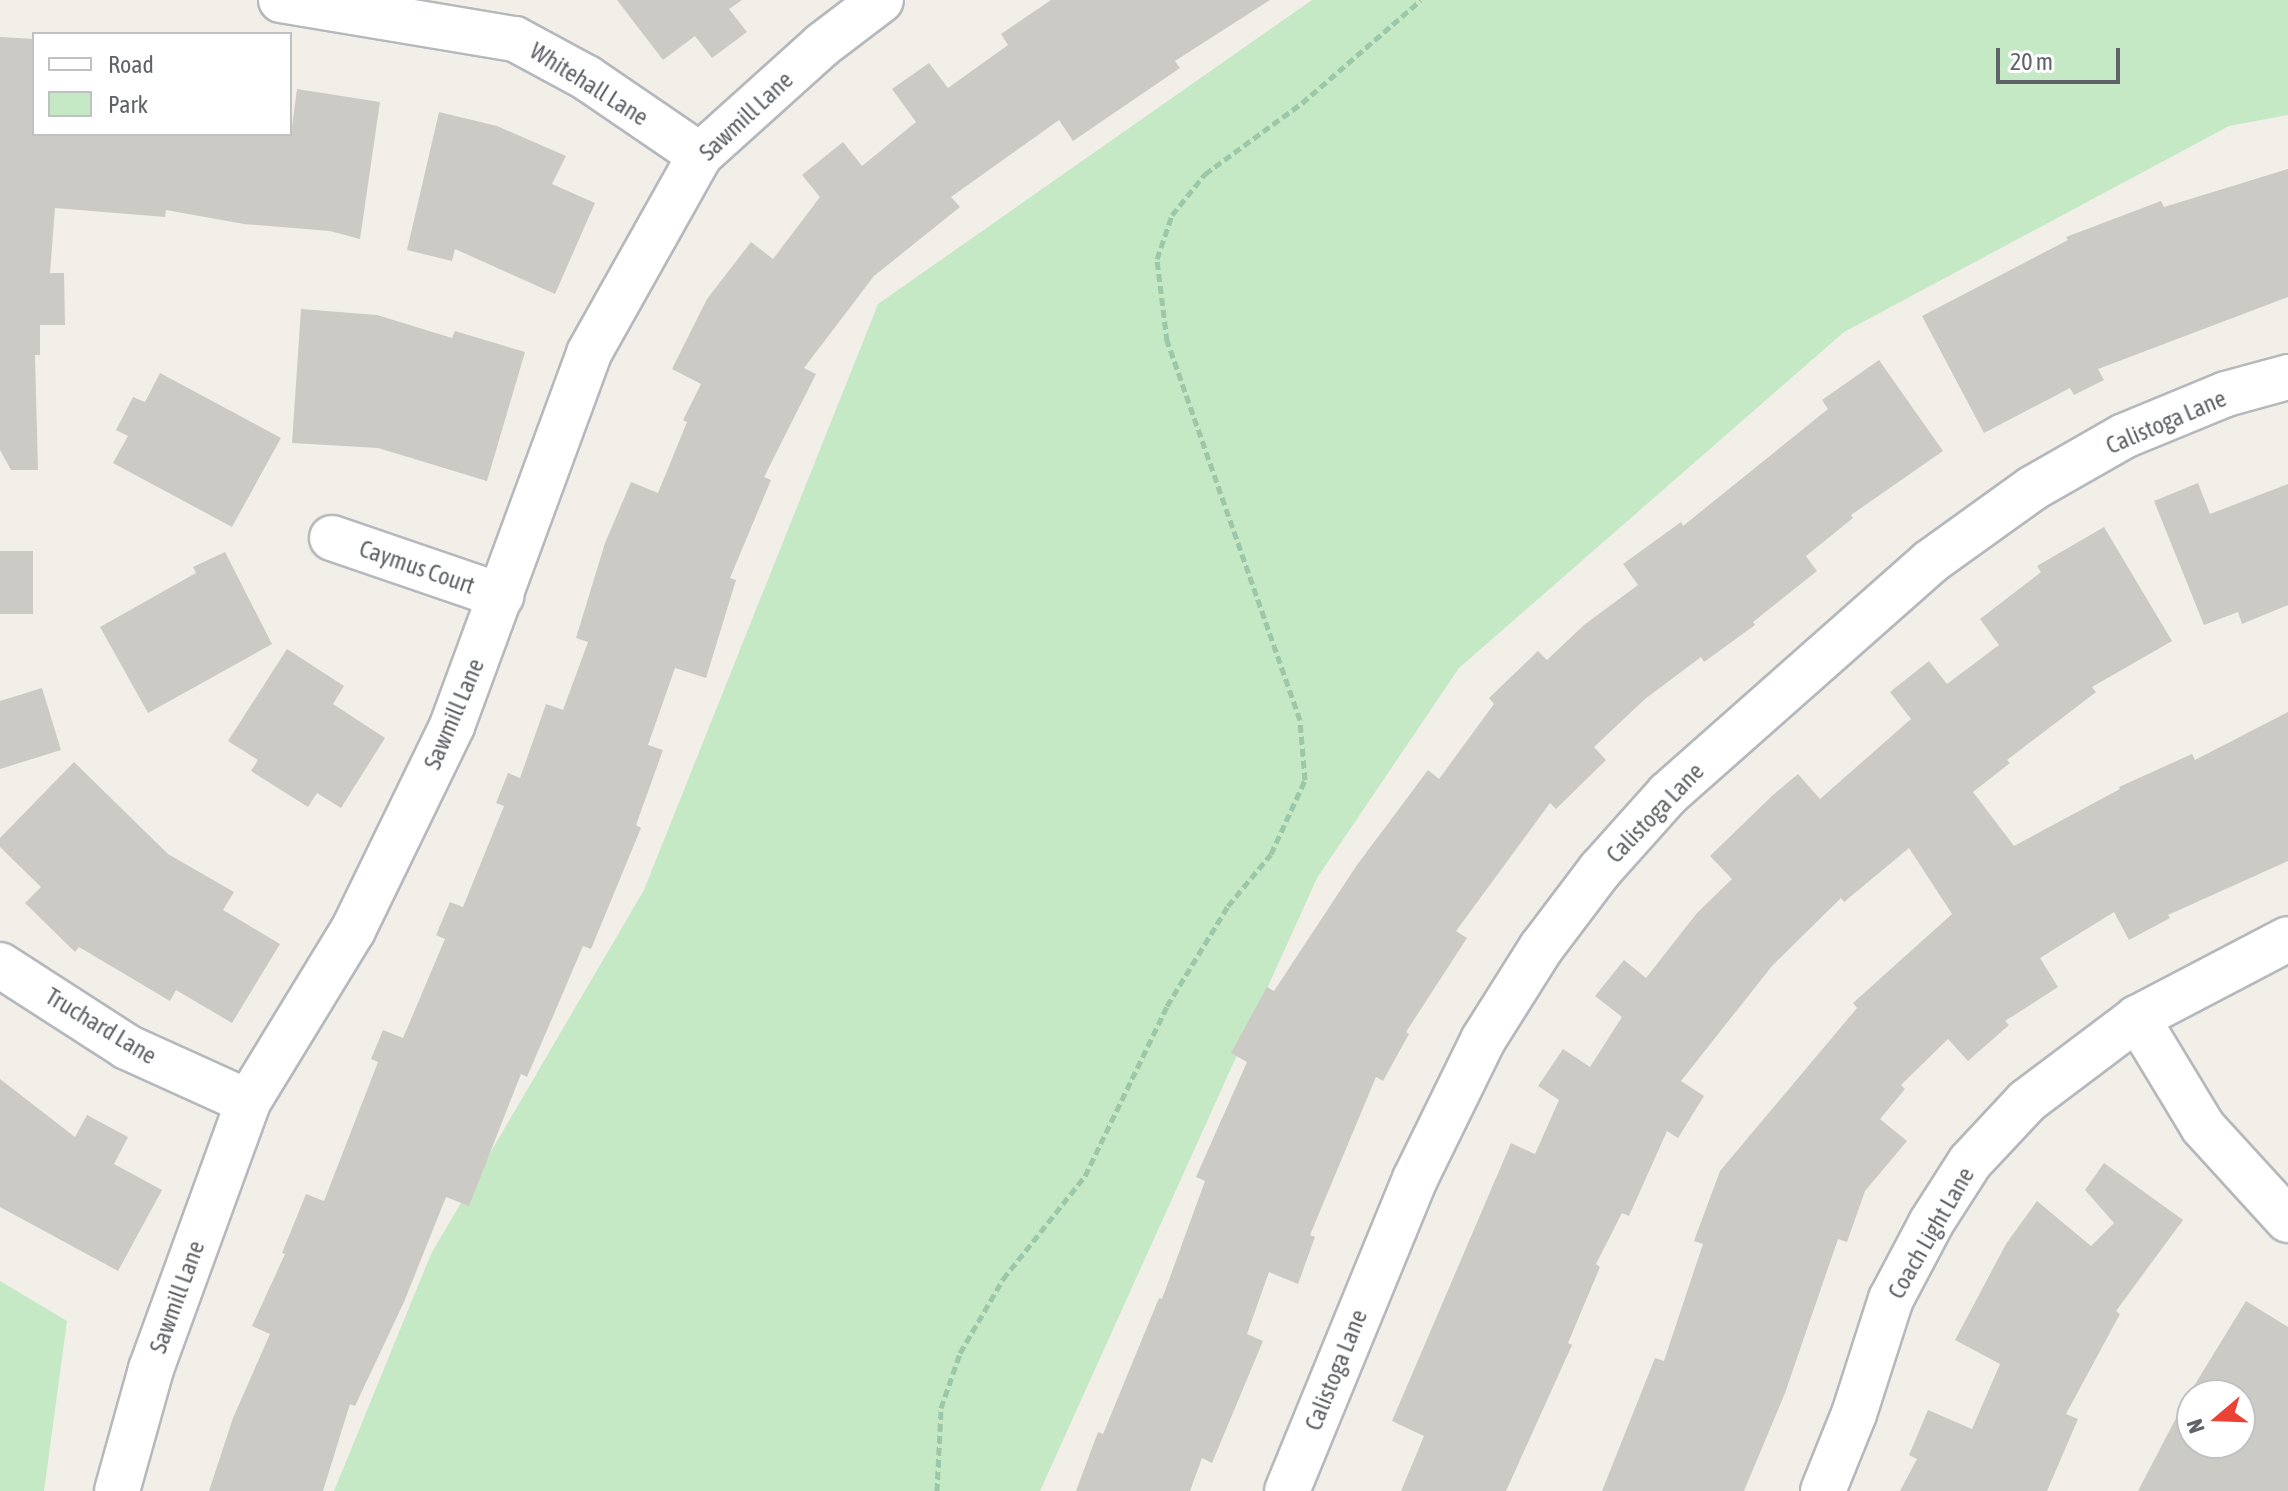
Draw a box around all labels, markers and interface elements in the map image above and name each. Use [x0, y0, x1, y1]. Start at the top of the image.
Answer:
legend [32, 32, 292, 136]
scale bar [2000, 32, 2124, 82]
street label: Whitehall Lane [525, 36, 653, 132]
text: 20 m [2010, 48, 2053, 75]
text: Road [108, 51, 154, 78]
street label: Sawmill Lane [693, 65, 799, 167]
text: Park [108, 91, 148, 118]
street label: Calistoga Lane [2102, 384, 2230, 460]
street label: Caymus Court [356, 534, 478, 600]
street label: Sawmill Lane [418, 654, 490, 774]
street label: Calistoga Lane [1600, 757, 1710, 869]
street label: Truchard Lane [40, 982, 162, 1070]
street label: Coach Light Lane [1882, 1162, 1980, 1304]
street label: Sawmill Lane [143, 1237, 211, 1357]
street label: Calistoga Lane [1299, 1305, 1373, 1435]
north arrow [2176, 1379, 2256, 1459]
text: N [2181, 1416, 2210, 1437]

